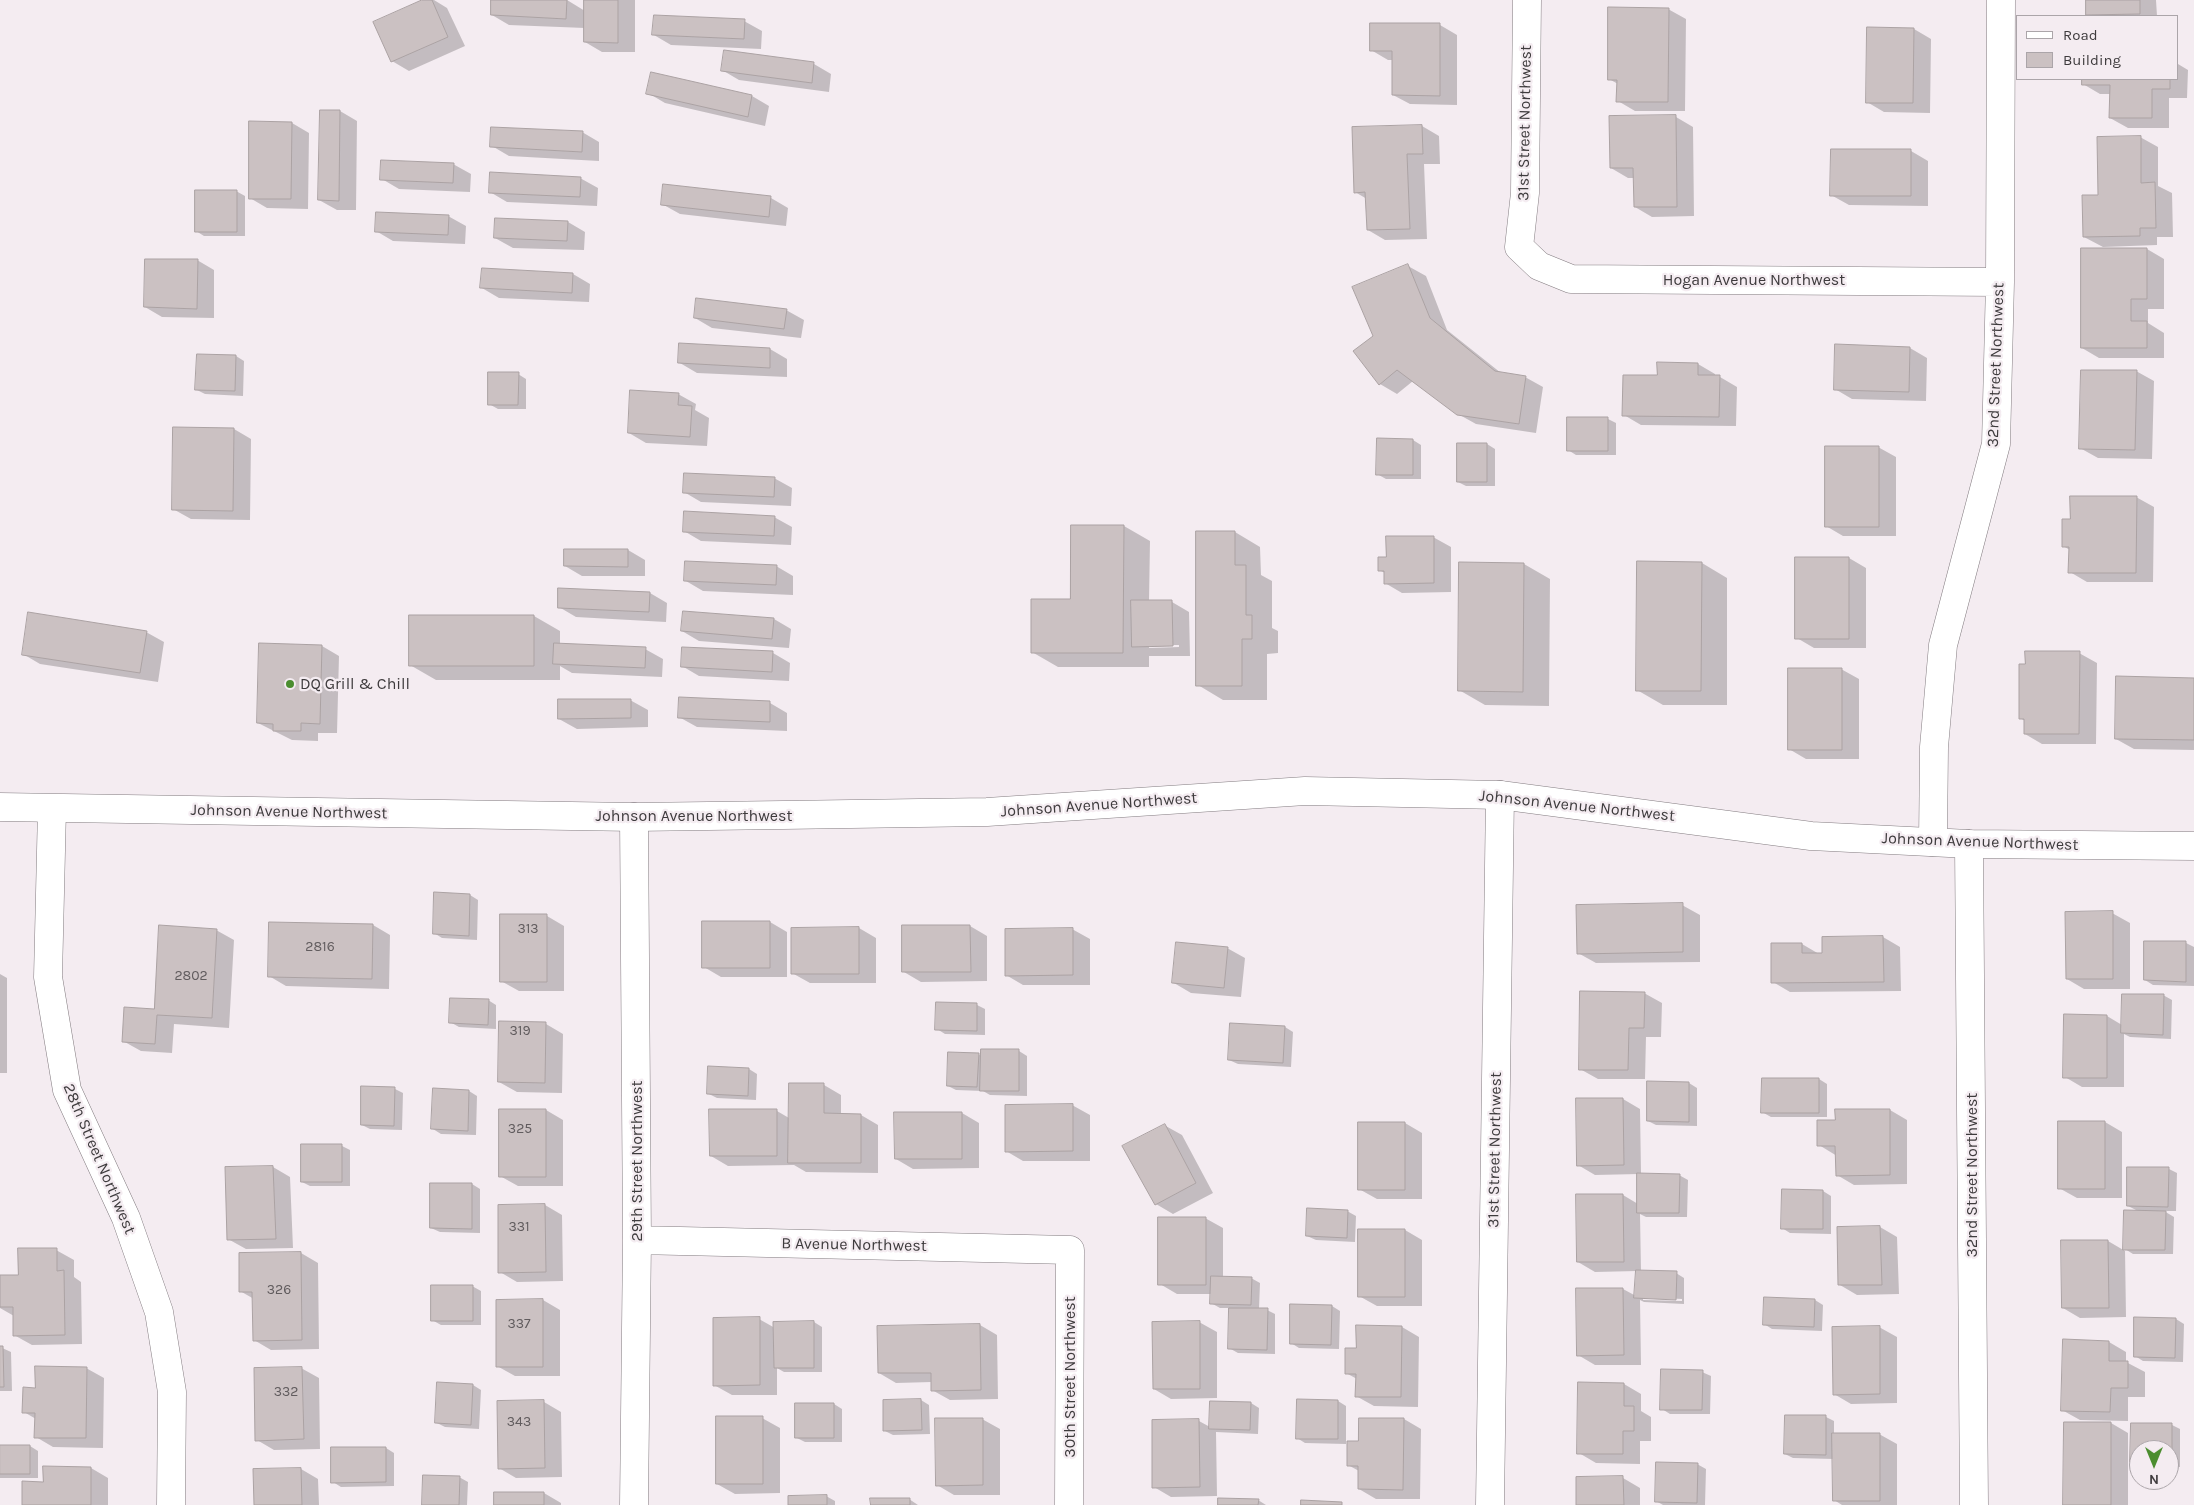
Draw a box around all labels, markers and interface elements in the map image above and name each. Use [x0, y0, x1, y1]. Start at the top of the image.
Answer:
legend [2016, 15, 2179, 80]
text: Road [2063, 26, 2098, 44]
street label: 31st Street Northwest [1514, 45, 1536, 201]
text: Building [2063, 51, 2121, 69]
street label: Hogan Avenue Northwest [1663, 270, 1845, 290]
street label: 32nd Street Northwest [1984, 282, 2008, 448]
place label: DQ Grill & Chill [300, 674, 410, 694]
marker: DQ Grill & Chill [284, 678, 296, 690]
street label: Johnson Avenue Northwest [1478, 786, 1676, 826]
street label: Johnson Avenue Northwest [1000, 789, 1198, 821]
street label: Johnson Avenue Northwest [190, 801, 388, 823]
street label: Johnson Avenue Northwest [596, 806, 792, 826]
street label: Johnson Avenue Northwest [1881, 829, 2079, 855]
house number: 313 [517, 921, 539, 937]
house number: 2816 [305, 939, 335, 955]
house number: 2802 [174, 968, 208, 984]
house number: 319 [509, 1023, 531, 1039]
street label: 31st Street Northwest [1484, 1072, 1506, 1228]
street label: 29th Street Northwest [627, 1080, 647, 1242]
street label: 28th Street Northwest [59, 1081, 139, 1237]
street label: 32nd Street Northwest [1962, 1093, 1982, 1257]
house number: 325 [508, 1121, 532, 1137]
house number: 331 [508, 1219, 530, 1235]
street label: B Avenue Northwest [781, 1234, 927, 1256]
house number: 326 [267, 1282, 291, 1298]
street label: 30th Street Northwest [1060, 1296, 1080, 1458]
house number: 337 [507, 1316, 531, 1332]
house number: 332 [274, 1384, 298, 1400]
house number: 343 [507, 1414, 531, 1430]
north arrow [2129, 1440, 2179, 1490]
text: N [2149, 1471, 2159, 1488]

